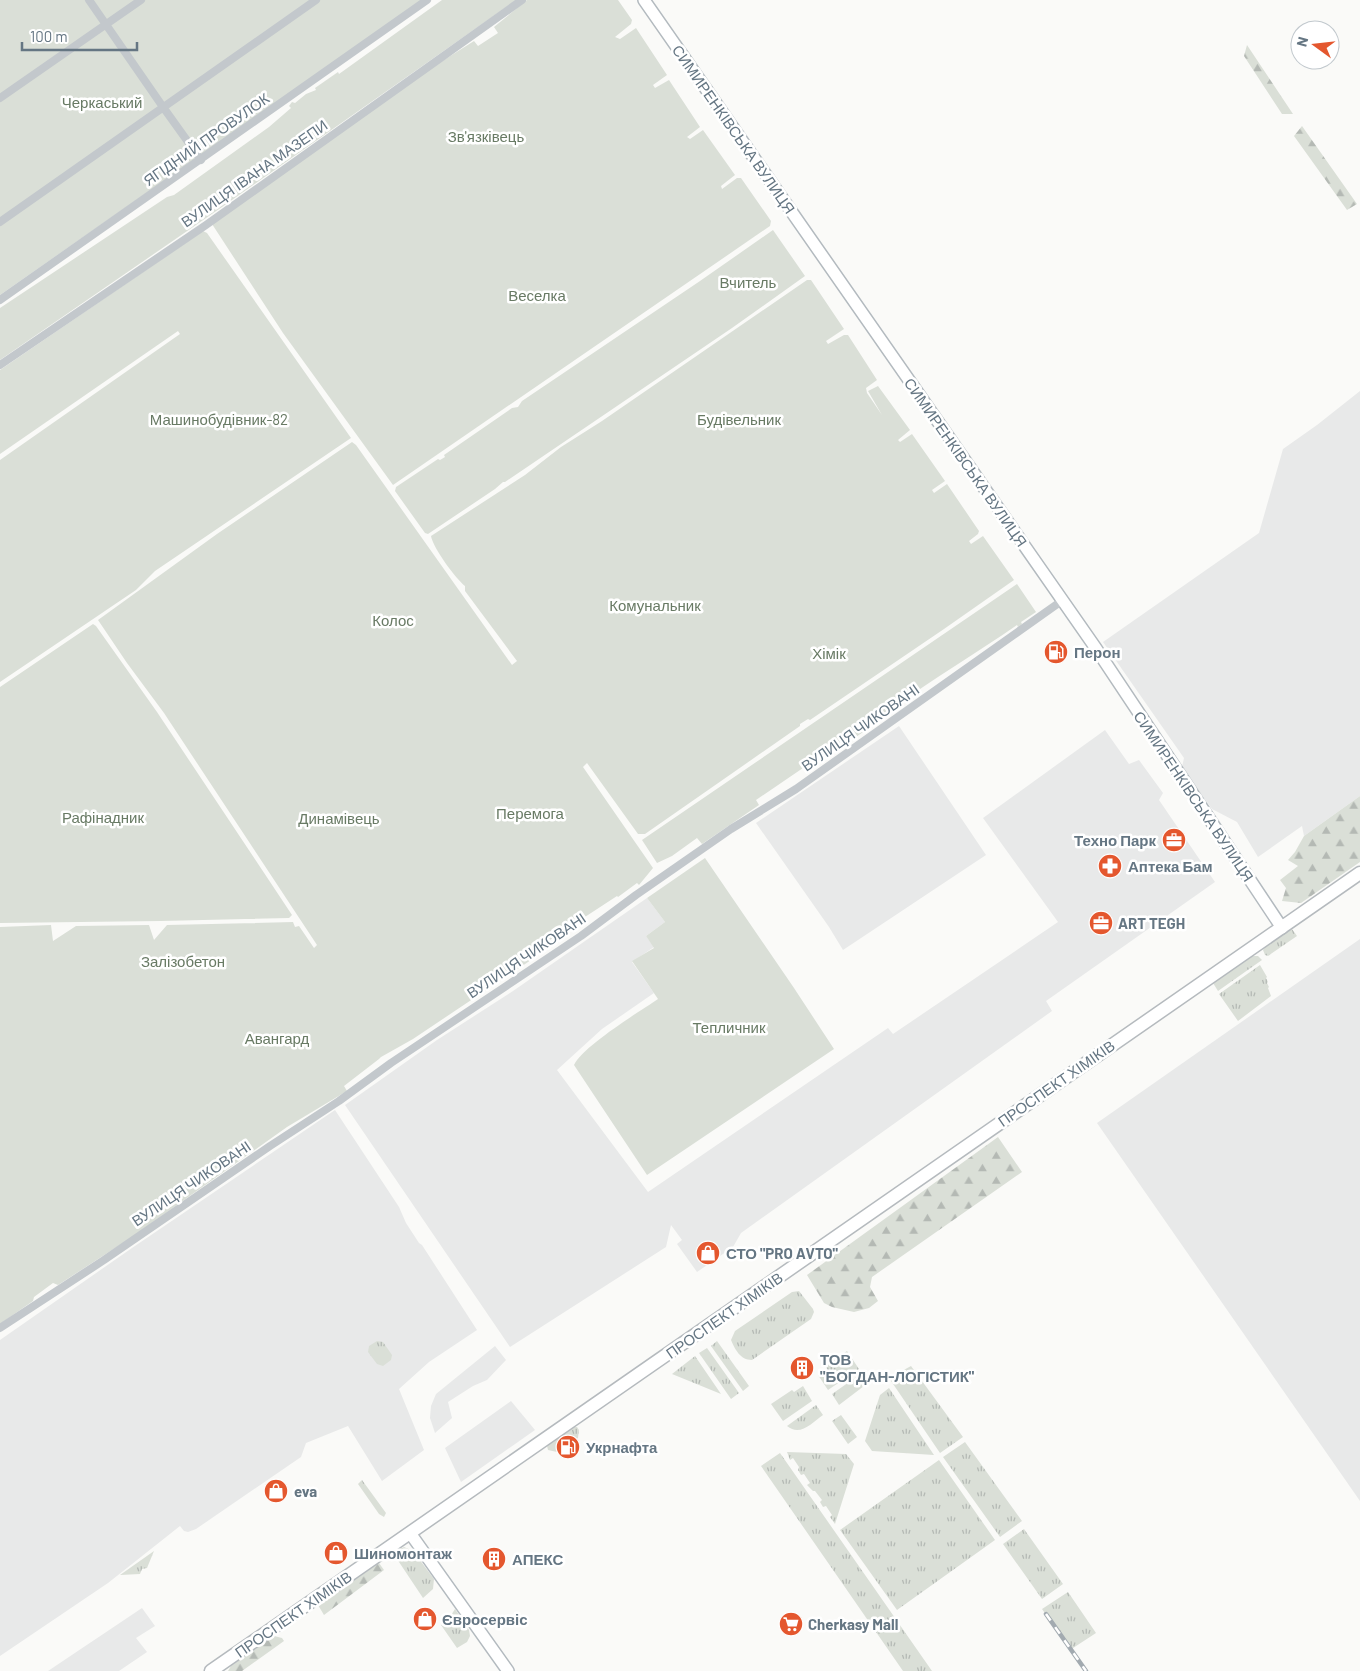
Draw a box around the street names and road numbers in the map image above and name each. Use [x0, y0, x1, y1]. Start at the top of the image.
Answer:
street label: СИМИРЕНКІВСЬКА ВУЛИЦЯ [669, 41, 799, 217]
street label: ЯГІДНИЙ ПРОВУЛОК [140, 89, 273, 189]
street label: ВУЛИЦЯ ІВАНА МАЗЕПИ [177, 116, 331, 230]
street label: СИМИРЕНКІВСЬКА ВУЛИЦЯ [901, 374, 1031, 550]
street label: ВУЛИЦЯ ЧИКОВАНІ [798, 680, 922, 774]
street label: СИМИРЕНКІВСЬКА ВУЛИЦЯ [1130, 707, 1258, 885]
street label: ВУЛИЦЯ ЧИКОВАНІ [463, 909, 589, 1001]
street label: ПРОСПЕКТ ХІМІКІВ [994, 1036, 1118, 1130]
street label: ВУЛИЦЯ ЧИКОВАНІ [128, 1137, 254, 1229]
street label: ПРОСПЕКТ ХІМІКІВ [662, 1268, 786, 1362]
street label: ПРОСПЕКТ ХІМІКІВ [231, 1567, 355, 1661]

